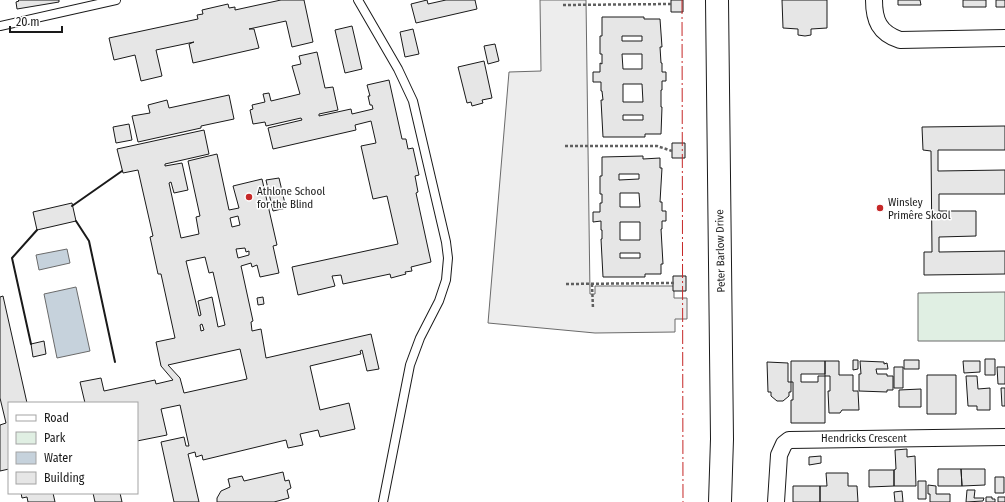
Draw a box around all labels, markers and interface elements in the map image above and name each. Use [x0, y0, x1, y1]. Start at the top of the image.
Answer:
scale bar [10, 8, 62, 34]
text: 20 m [16, 15, 40, 29]
place label: Athlone School for the Blind [257, 185, 325, 211]
marker: Athlone School for the Blind [244, 192, 254, 202]
place label: Winsley Primêre Skool [888, 196, 951, 222]
marker: Winsley Primêre Skool [875, 203, 885, 213]
street label: Peter Barlow Drive [713, 209, 728, 293]
legend [8, 402, 138, 494]
text: Road [44, 411, 69, 425]
text: Park [44, 431, 66, 445]
street label: Hendricks Crescent [821, 432, 907, 445]
text: Water [44, 451, 73, 465]
text: Building [44, 471, 85, 485]

